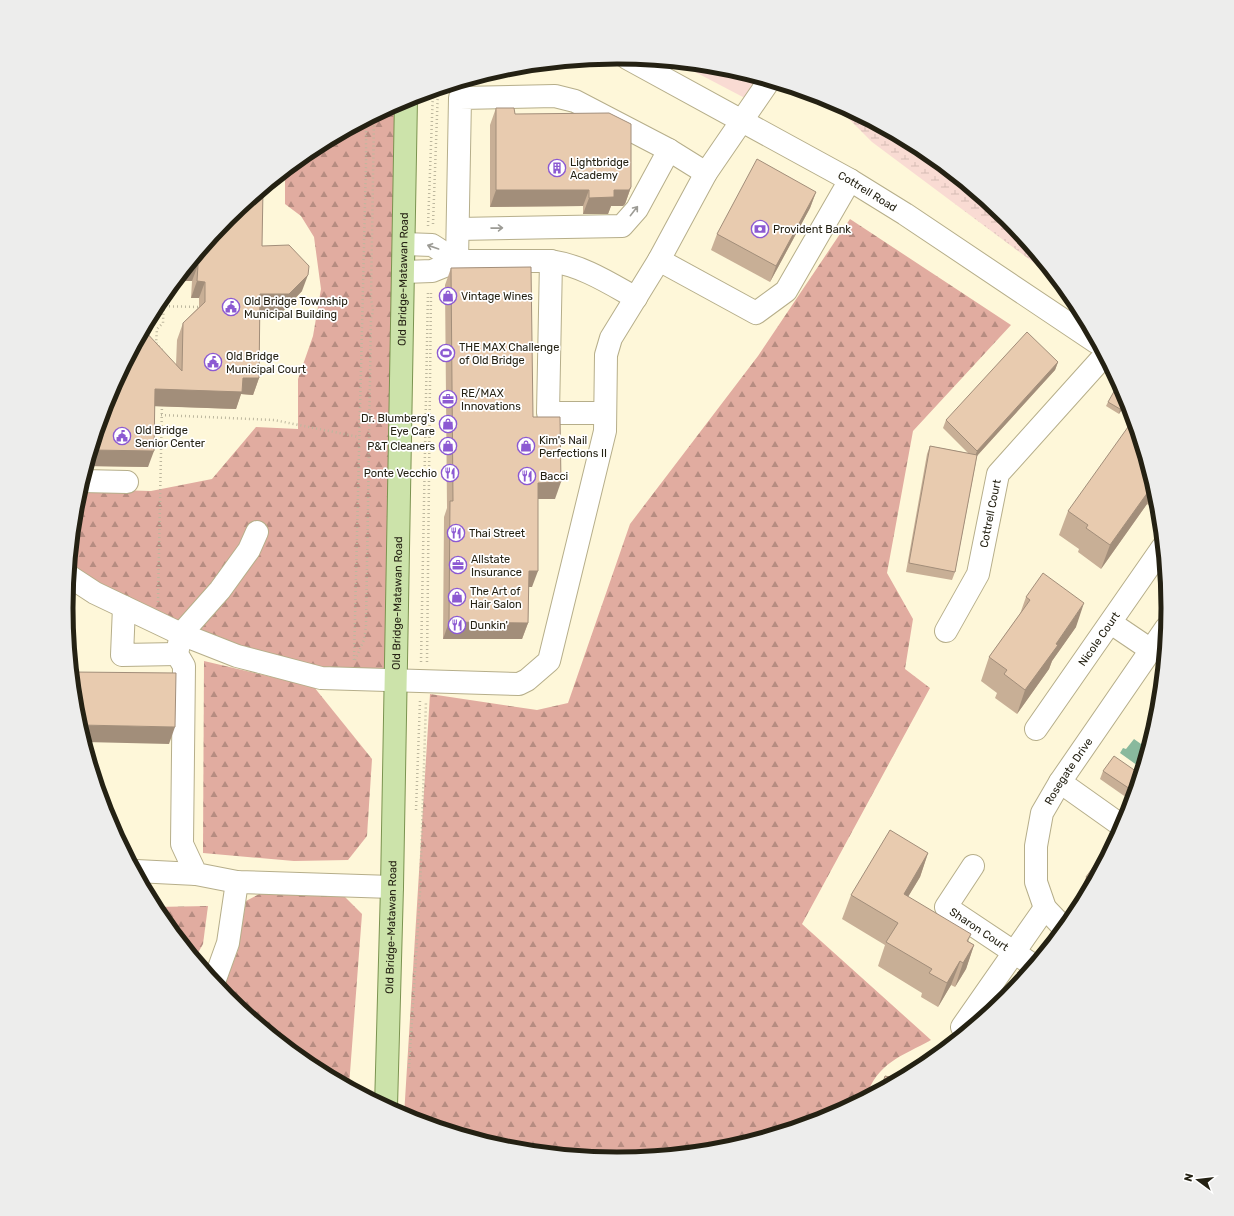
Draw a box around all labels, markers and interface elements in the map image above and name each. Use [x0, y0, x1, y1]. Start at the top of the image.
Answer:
place label: Lightbridge Academy [570, 156, 629, 182]
building icon: Lightbridge Academy [547, 158, 567, 178]
street label: Cottrell Road [836, 169, 899, 214]
one-way arrow [630, 206, 638, 217]
street label: Old Bridge-Matawan Road [396, 212, 411, 346]
bank icon: Provident Bank [750, 219, 770, 239]
place label: Provident Bank [773, 223, 851, 236]
one-way arrow [490, 224, 503, 232]
one-way arrow [426, 243, 439, 250]
shop icon: Vintage Wines [438, 286, 458, 306]
place label: Vintage Wines [461, 290, 533, 303]
place label: Old Bridge Township Municipal Building [244, 295, 348, 321]
public building icon: Old Bridge Township Municipal Building [221, 297, 241, 317]
place label: THE MAX Challenge of Old Bridge [459, 341, 559, 367]
sports icon: THE MAX Challenge of Old Bridge [436, 343, 456, 363]
place label: Old Bridge Municipal Court [226, 350, 307, 376]
public building icon: Old Bridge Municipal Court [203, 352, 223, 372]
place label: RE/MAX Innovations [461, 387, 521, 413]
office icon: RE/MAX Innovations [438, 389, 458, 409]
place label: Dr. Blumberg's Eye Care [361, 412, 435, 438]
shop icon: Dr. Blumberg's Eye Care [438, 414, 458, 434]
place label: Old Bridge Senior Center [135, 424, 206, 450]
public building icon: Old Bridge Senior Center [112, 426, 132, 446]
place label: Kim's Nail Perfections II [539, 434, 607, 460]
shop icon: P&T Cleaners [438, 436, 458, 456]
shop icon: Kim's Nail Perfections II [516, 436, 536, 456]
place label: P&T Cleaners [367, 440, 435, 453]
restaurant icon: Ponte Vecchio [440, 463, 460, 483]
restaurant icon: Bacci [517, 466, 537, 486]
place label: Ponte Vecchio [364, 467, 437, 480]
place label: Bacci [540, 470, 568, 483]
street label: Cottrell Court [977, 478, 1004, 549]
restaurant icon: Thai Street [446, 523, 466, 543]
place label: Thai Street [469, 527, 526, 540]
street label: Old Bridge-Matawan Road [390, 536, 405, 670]
place label: Allstate Insurance [471, 553, 522, 579]
office icon: Allstate Insurance [448, 555, 468, 575]
place label: The Art of Hair Salon [470, 585, 522, 611]
shop icon: The Art of Hair Salon [447, 587, 467, 607]
street label: Nicole Court [1076, 609, 1123, 669]
restaurant icon: Dunkin' [447, 615, 467, 635]
place label: Dunkin' [470, 619, 508, 632]
street label: Rosegate Drive [1042, 736, 1095, 807]
street label: Old Bridge-Matawan Road [383, 860, 399, 994]
street label: Sharon Court [947, 905, 1011, 954]
north arrow [1178, 1160, 1218, 1200]
text: N [1182, 1172, 1196, 1183]

